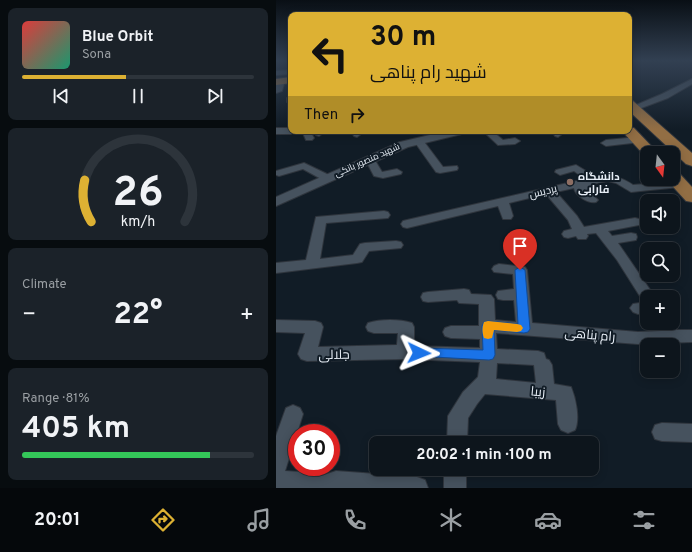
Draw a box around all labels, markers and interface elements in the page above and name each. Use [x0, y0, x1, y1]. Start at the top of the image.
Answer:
text: 30 m [370, 20, 436, 56]
text: Blue Orbit [82, 28, 153, 47]
icon: left [304, 28, 356, 80]
text: Sona [82, 47, 111, 63]
text: شهید رام پناهی [370, 62, 487, 85]
icon: previous [50, 85, 72, 107]
icon: pause [127, 85, 149, 107]
icon: next [204, 85, 226, 107]
icon: right [346, 104, 368, 126]
text: Then [304, 106, 338, 125]
street label: شهید منصور بانکی [333, 141, 401, 180]
north arrow [640, 146, 680, 186]
map controls [640, 146, 680, 378]
text: 26 [113, 168, 164, 221]
place label: دانشگاه فارابی [578, 170, 620, 197]
marker: دانشگاه فارابی [565, 177, 575, 187]
street label: پردیس [528, 182, 559, 202]
button: sound [640, 194, 680, 234]
text: km/h [121, 213, 155, 231]
pin [503, 229, 537, 270]
icon: arrive [509, 235, 531, 257]
button: search [640, 242, 680, 282]
text: Climate [22, 277, 67, 293]
button: + [640, 290, 680, 330]
text: 22° [113, 297, 163, 334]
text: − [22, 302, 36, 329]
text: + [240, 302, 254, 329]
street label: رام پناهی [564, 326, 616, 346]
position arrow [398, 332, 440, 374]
button: − [640, 338, 680, 378]
street label: جلالی [318, 348, 350, 364]
street label: زیبا [530, 384, 546, 402]
text: Range · 81% [22, 391, 89, 407]
text: 405 km [22, 411, 130, 448]
speed limit sign: 30 [288, 424, 340, 476]
text: 20:02 · 1 min · 100 m [416, 446, 552, 465]
icon: directions [149, 506, 177, 534]
icon: music [245, 506, 273, 534]
icon: phone [341, 506, 369, 534]
icon: climate [437, 506, 465, 534]
icon: car [534, 506, 562, 534]
icon: filters [630, 506, 658, 534]
text: 20:01 [34, 509, 80, 532]

